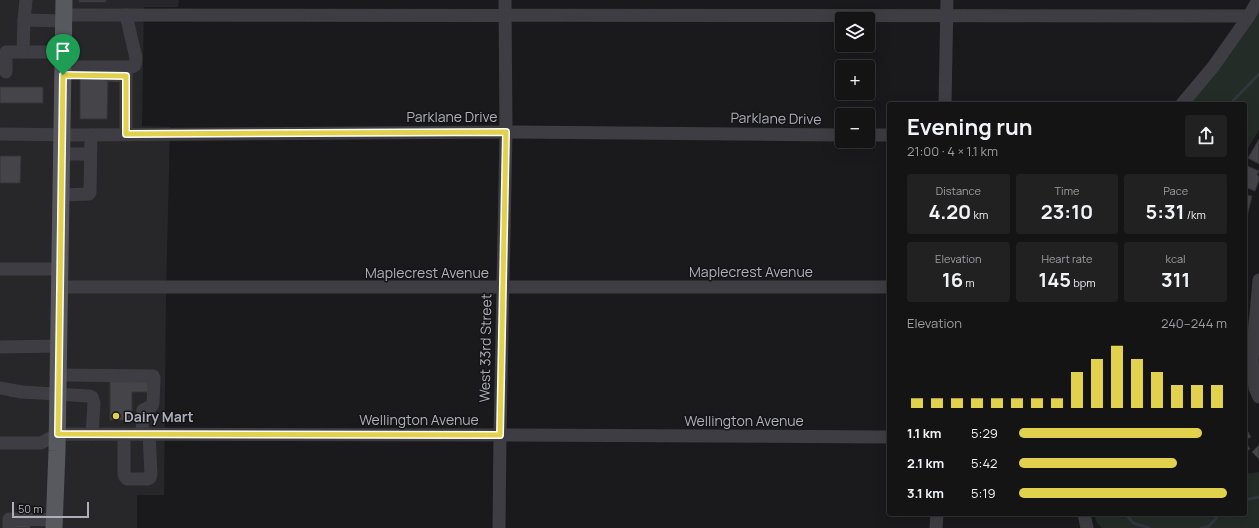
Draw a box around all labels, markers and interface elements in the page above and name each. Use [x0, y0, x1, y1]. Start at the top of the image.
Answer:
map controls [835, 12, 875, 148]
button: layers [835, 12, 875, 52]
pin [46, 34, 80, 75]
icon: arrive [52, 40, 74, 62]
button: + [835, 60, 875, 100]
street label: Parklane Drive [407, 107, 497, 126]
street label: Parklane Drive [730, 108, 822, 128]
button: − [835, 108, 875, 148]
text: Evening run [907, 112, 1032, 142]
button: share [1185, 115, 1227, 157]
text: 21:00 · 4 × 1.1 km [907, 142, 998, 160]
text: Distance [936, 183, 981, 198]
text: Time [1055, 183, 1079, 198]
text: Pace [1163, 183, 1188, 198]
text: 4.20 [928, 198, 971, 225]
text: 23:10 [1041, 198, 1093, 225]
text: 5:31 [1146, 198, 1185, 225]
text: km [971, 207, 988, 222]
text: /km [1185, 207, 1206, 222]
text: Elevation [935, 251, 982, 266]
text: Heart rate [1041, 251, 1093, 266]
text: kcal [1166, 251, 1186, 266]
street label: Maplecrest Avenue [689, 262, 813, 281]
street label: Maplecrest Avenue [365, 263, 489, 282]
text: 16 [942, 266, 963, 293]
text: 145 [1038, 266, 1071, 293]
text: 311 [1161, 266, 1190, 293]
text: m [963, 275, 975, 290]
text: bpm [1071, 275, 1096, 290]
street label: West 33rd Street [475, 293, 495, 403]
text: Elevation [907, 314, 962, 332]
text: 240–244 m [1161, 314, 1227, 332]
place label: Dairy Mart [124, 407, 193, 426]
street label: Wellington Avenue [359, 410, 479, 429]
marker: Dairy Mart [111, 411, 121, 421]
street label: Wellington Avenue [684, 411, 804, 430]
text: 1.1 km [907, 424, 942, 442]
text: 5:29 [971, 424, 998, 442]
text: 2.1 km [907, 454, 944, 472]
text: 5:42 [971, 454, 997, 472]
text: 3.1 km [907, 484, 944, 502]
text: 5:19 [971, 484, 996, 502]
scale bar [12, 500, 89, 519]
text: 50 m [18, 501, 43, 516]

